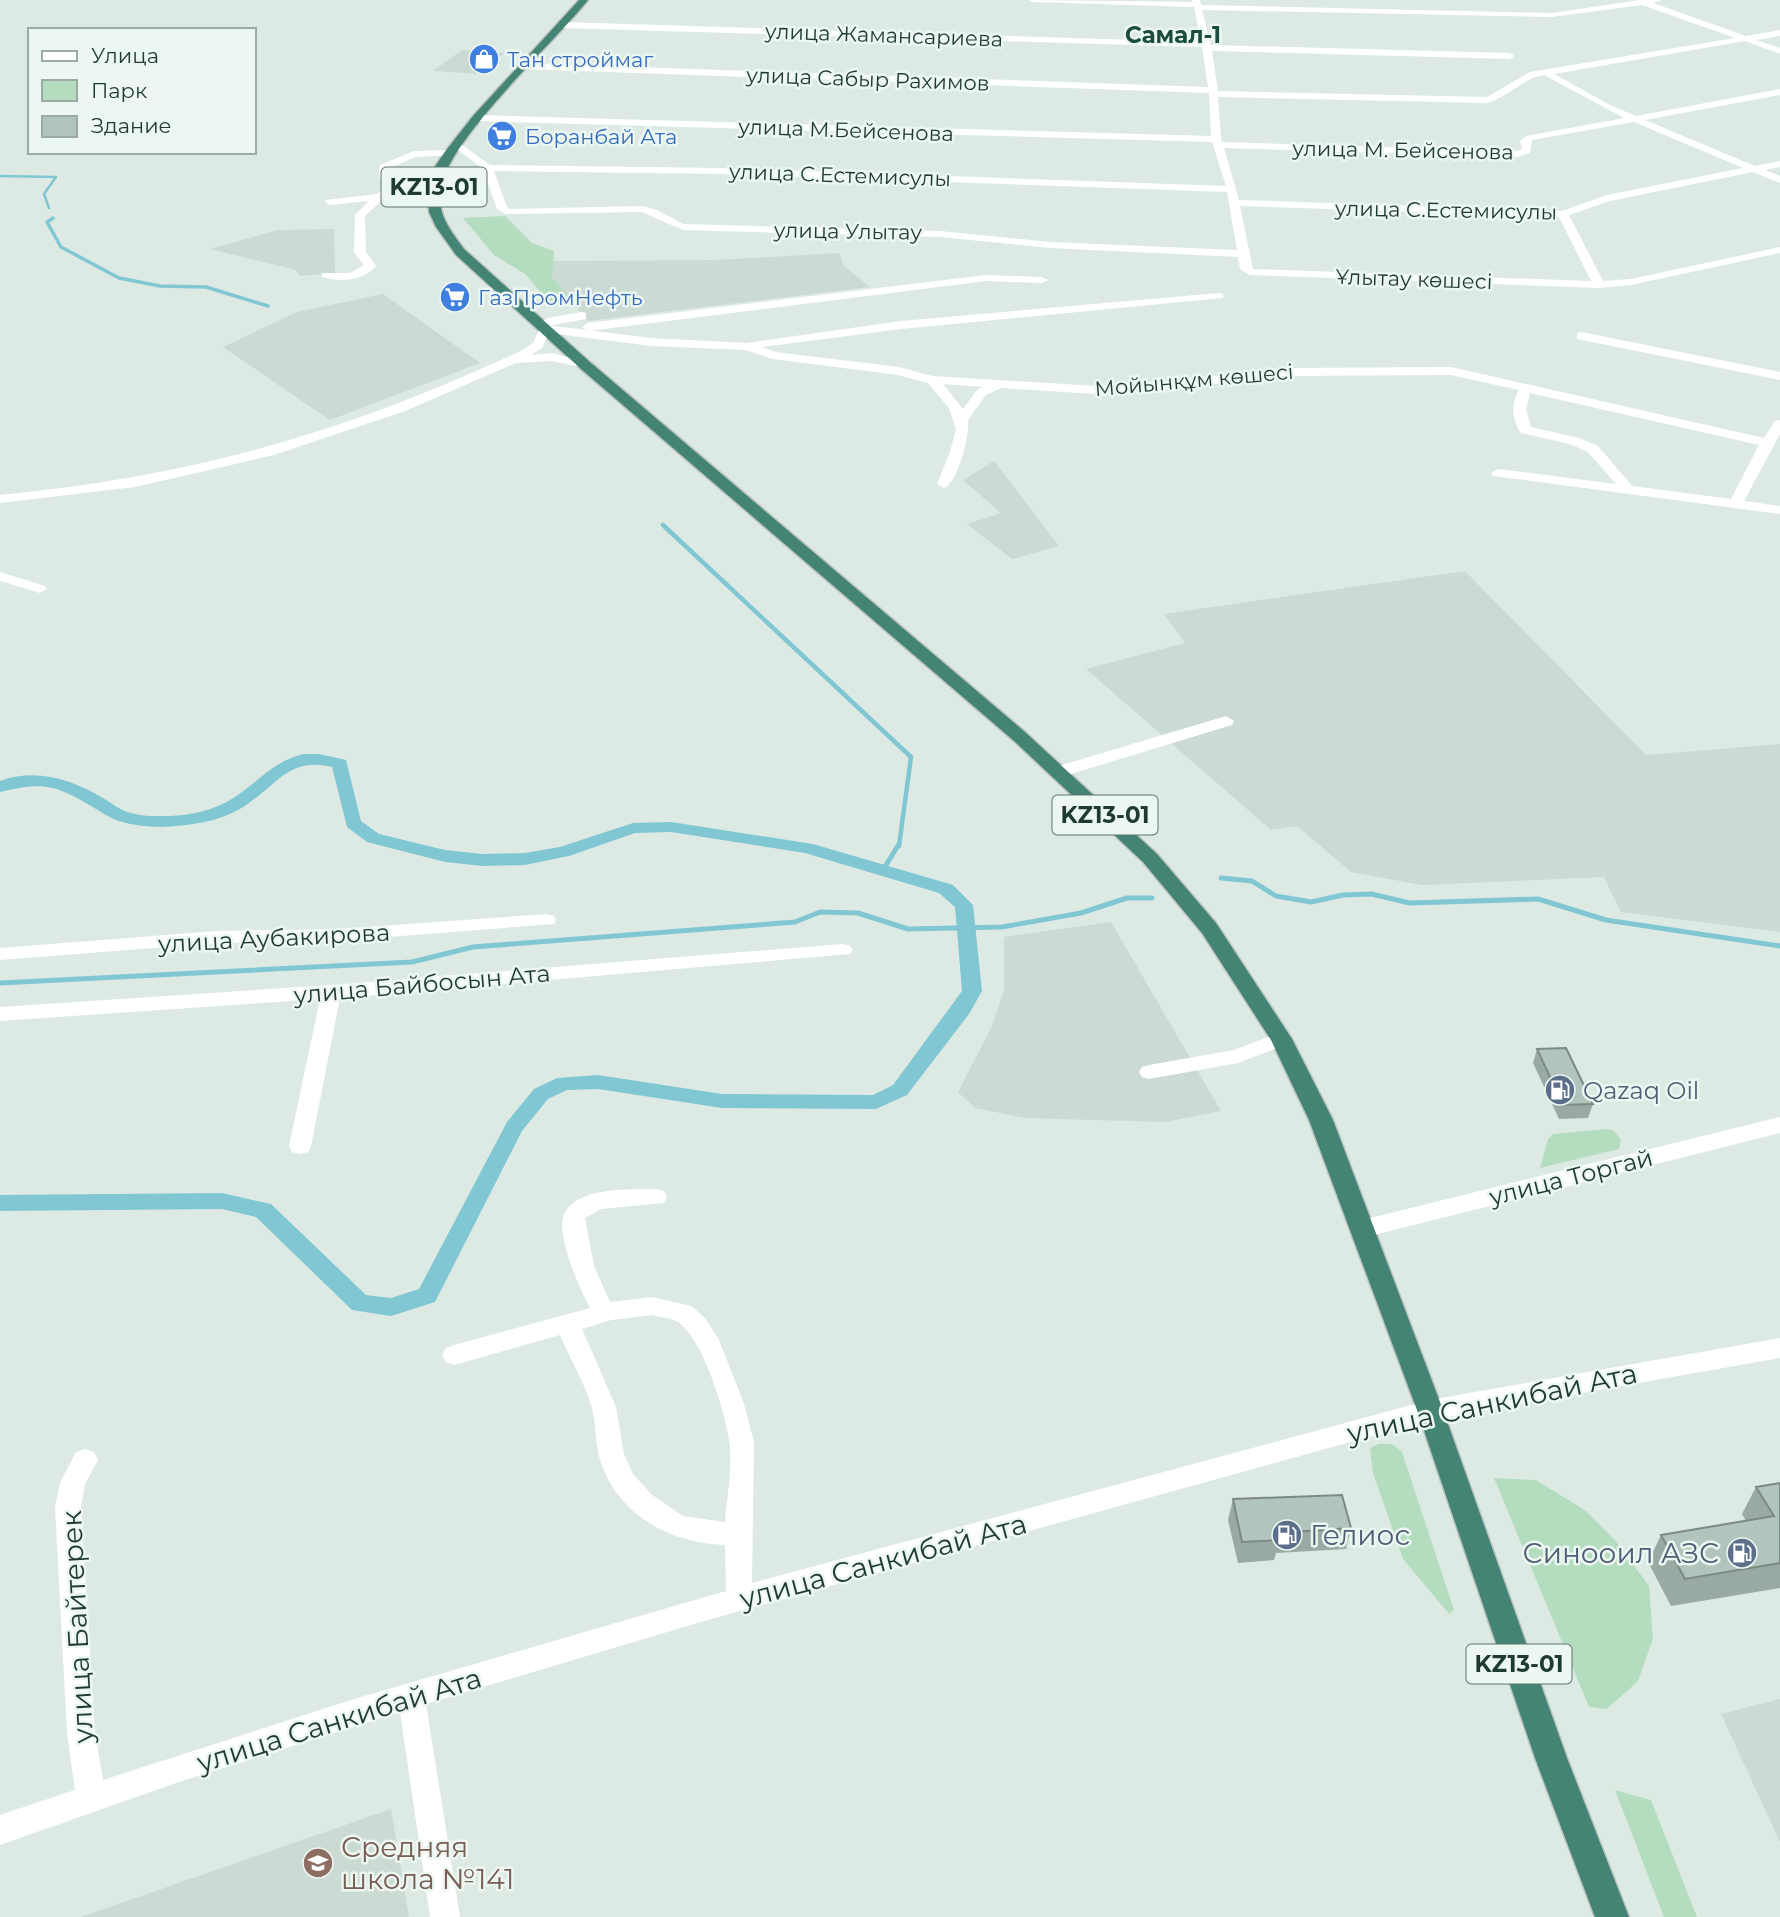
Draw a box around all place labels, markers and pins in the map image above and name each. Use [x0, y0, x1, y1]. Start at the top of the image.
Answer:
shop icon: Тан строймаг [467, 42, 501, 76]
place label: Тан строймаг [507, 47, 653, 72]
supermarket icon: Боранбай Ата [485, 119, 519, 153]
place label: Боранбай Ата [525, 124, 677, 149]
supermarket icon: ГазПромНефть [438, 280, 472, 314]
place label: ГазПромНефть [478, 285, 643, 310]
fuel station icon: Qazaq Oil [1543, 1073, 1577, 1107]
place label: Qazaq Oil [1583, 1076, 1699, 1105]
fuel station icon: Гелиос [1270, 1518, 1304, 1552]
place label: Гелиос [1310, 1518, 1410, 1552]
place label: Синооил АЗС [1523, 1536, 1719, 1570]
fuel station icon: Синооил АЗС [1725, 1536, 1759, 1570]
place label: Средняя школа №141 [341, 1830, 514, 1896]
school or university icon: Средняя школа №141 [301, 1846, 335, 1880]

